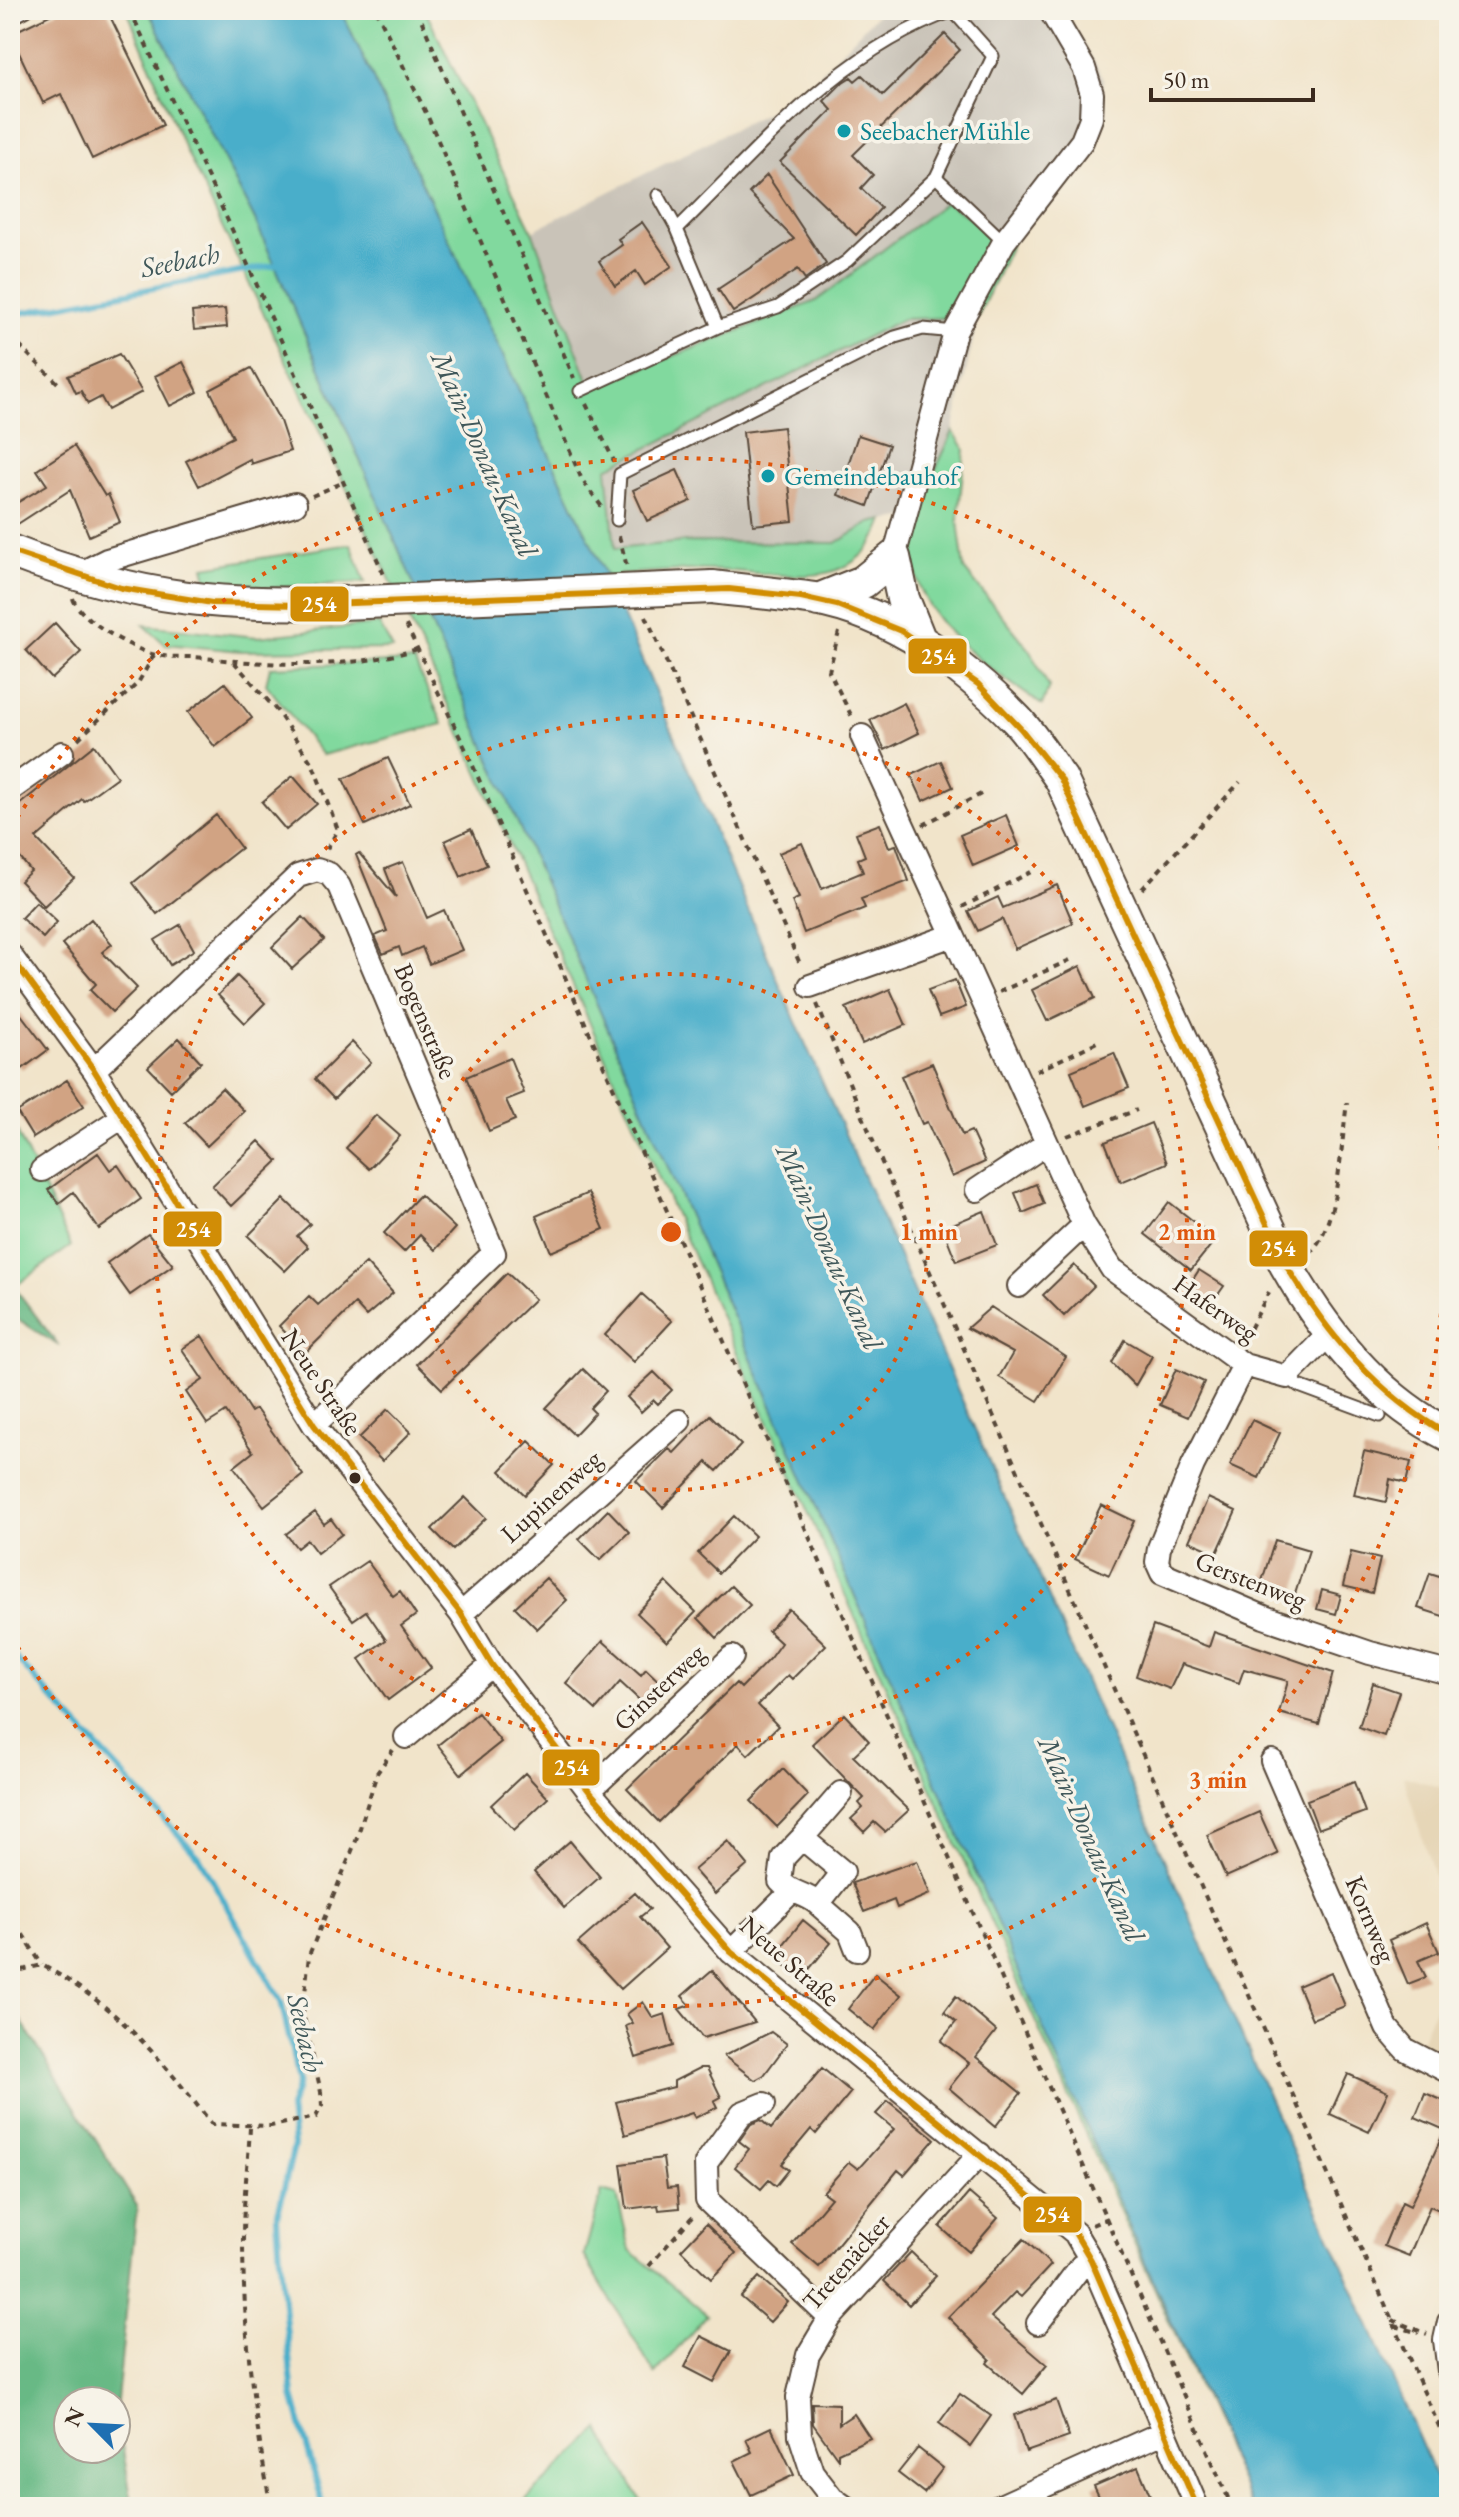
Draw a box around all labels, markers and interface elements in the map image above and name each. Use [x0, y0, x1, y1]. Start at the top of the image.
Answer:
scale bar [1151, 52, 1313, 102]
text: 50 m [1163, 64, 1210, 95]
place label: Seebacher Mühle [860, 114, 1030, 148]
marker: Seebacher Mühle [835, 122, 853, 140]
water label: Seebach [136, 235, 223, 285]
water label: Main-Donau-Kanal [423, 344, 547, 563]
place label: Gemeindebauhof [784, 459, 961, 493]
marker: Gemeindebauhof [759, 467, 777, 485]
line badge: 254 [289, 585, 350, 623]
text: 254 [302, 590, 337, 619]
line badge: 254 [907, 637, 968, 675]
text: 254 [921, 642, 956, 671]
street label: Bogenstraße [386, 958, 466, 1084]
water label: Main-Donau-Kanal [768, 1137, 892, 1356]
line badge: 254 [162, 1210, 223, 1248]
text: 254 [176, 1215, 211, 1244]
text: 1 min [900, 1216, 959, 1247]
text: 2 min [1158, 1216, 1217, 1247]
centre of rings [657, 1218, 685, 1246]
line badge: 254 [1248, 1229, 1309, 1268]
text: 254 [1261, 1234, 1296, 1263]
street label: Haferweg [1167, 1266, 1266, 1350]
street label: Neue Straße [274, 1322, 370, 1442]
street label: Lupinenweg [493, 1441, 609, 1550]
unlabelled marker [347, 1470, 363, 1486]
street label: Gerstenweg [1191, 1543, 1312, 1617]
street label: Ginsterweg [606, 1636, 712, 1738]
water label: Main-Donau-Kanal [1030, 1729, 1154, 1948]
line badge: 254 [541, 1748, 601, 1787]
text: 254 [554, 1753, 589, 1782]
text: 3 min [1189, 1764, 1248, 1795]
street label: Kornweg [1338, 1870, 1405, 1968]
street label: Neue Straße [733, 1908, 847, 2014]
water label: Seebach [279, 1989, 333, 2076]
line badge: 254 [1022, 2195, 1083, 2234]
text: 254 [1035, 2200, 1070, 2229]
street label: Tretenäcker [795, 2206, 898, 2318]
north arrow [52, 2385, 132, 2465]
text: N [57, 2403, 91, 2431]

